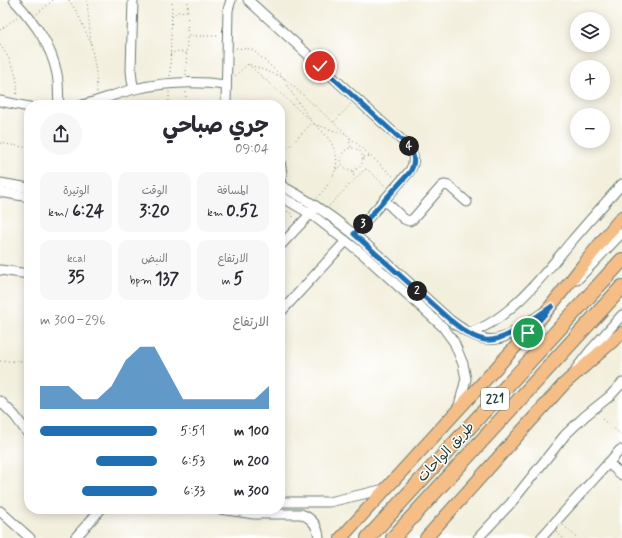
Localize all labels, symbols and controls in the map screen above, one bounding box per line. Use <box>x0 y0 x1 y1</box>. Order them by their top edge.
map controls <box>570 12 610 148</box>
button: layers <box>570 12 610 52</box>
pin <box>303 49 337 83</box>
icon: check <box>309 55 331 77</box>
button: + <box>570 60 610 100</box>
button: − <box>570 108 610 148</box>
text: جري صباحي <box>163 112 269 140</box>
button: share <box>40 113 82 155</box>
pin: 4 <box>399 136 419 156</box>
text: 4 <box>406 139 412 153</box>
text: 09:04 <box>235 141 269 158</box>
text: الوتيرة <box>63 184 89 198</box>
text: الوقت <box>142 184 167 198</box>
text: المسافة <box>217 184 249 198</box>
text: 6:24 <box>72 200 104 222</box>
text: 3:20 <box>139 200 170 222</box>
text: 0.52 <box>226 200 258 222</box>
text: /km <box>48 206 72 220</box>
text: km <box>207 206 226 220</box>
pin: 3 <box>353 214 373 234</box>
text: 3 <box>361 217 365 231</box>
text: kcal <box>67 252 85 266</box>
text: النبض <box>141 252 168 266</box>
text: الارتفاع <box>217 252 248 266</box>
text: 35 <box>68 266 85 288</box>
text: 137 <box>155 268 179 290</box>
text: 5 <box>234 268 244 290</box>
text: bpm <box>130 274 155 288</box>
text: m <box>222 274 234 288</box>
pin: 2 <box>407 281 427 301</box>
text: 2 <box>414 284 420 298</box>
text: 296–300 m <box>40 312 105 329</box>
text: الارتفاع <box>233 314 269 331</box>
pin <box>511 316 545 350</box>
icon: arrive <box>517 322 539 344</box>
road number: 221 <box>481 388 509 410</box>
street label: طريق الواحات <box>414 418 478 486</box>
text: 5:51 <box>180 423 205 440</box>
text: 100 m <box>234 423 269 440</box>
text: 6:53 <box>182 453 205 470</box>
text: 200 m <box>234 453 269 470</box>
text: 6:33 <box>183 483 205 500</box>
text: 300 m <box>234 483 269 500</box>

